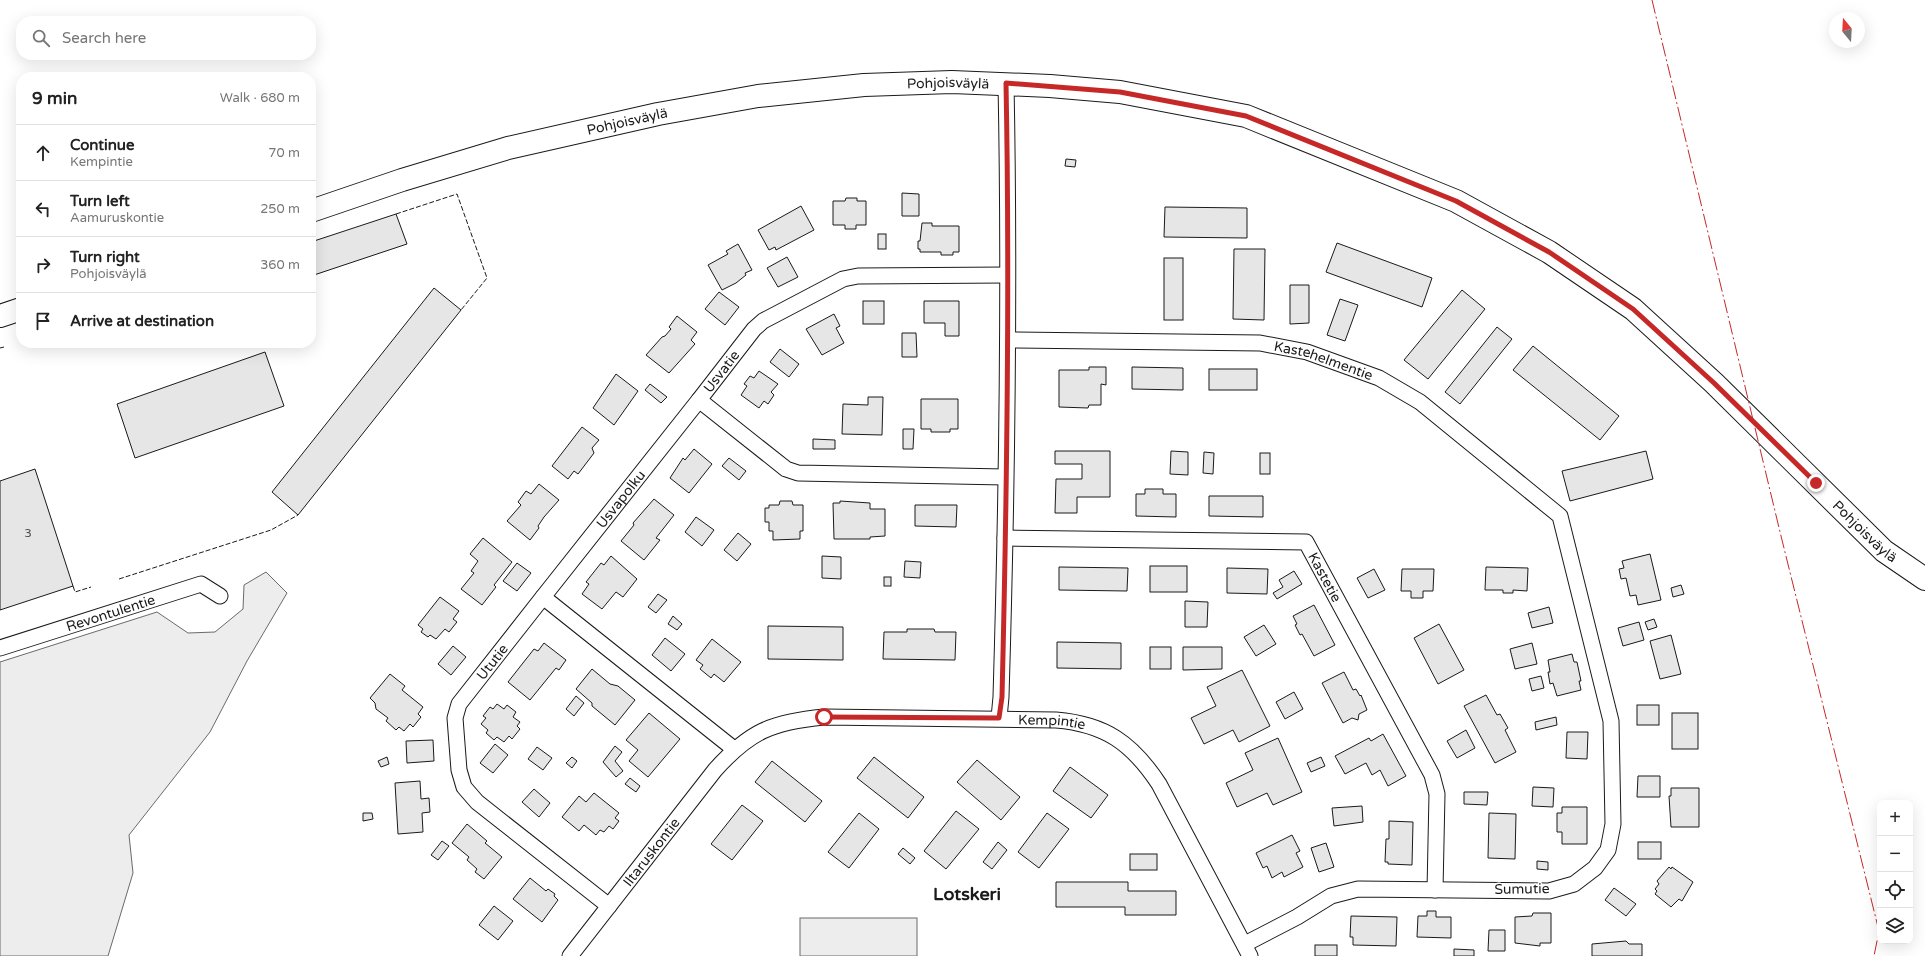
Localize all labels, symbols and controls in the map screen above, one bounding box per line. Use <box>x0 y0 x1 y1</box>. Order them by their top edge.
north arrow <box>1829 12 1865 48</box>
search box <box>16 16 316 60</box>
icon: search <box>30 27 52 49</box>
text: Search here <box>62 29 146 47</box>
street label: Pohjoisväylä <box>907 73 990 92</box>
text: 9 min <box>32 88 77 109</box>
text: Walk · 680 m <box>220 90 300 106</box>
street label: Pohjoisväylä <box>585 104 669 138</box>
text: Continue <box>70 136 134 154</box>
icon: ahead <box>32 142 54 164</box>
text: 70 m <box>268 145 300 161</box>
text: Kempintie <box>70 154 133 170</box>
text: Turn left <box>70 192 130 210</box>
icon: left <box>32 198 54 220</box>
text: 250 m <box>260 201 300 217</box>
text: Aamuruskontie <box>70 210 164 226</box>
text: Turn right <box>70 248 140 266</box>
icon: right <box>32 254 54 276</box>
text: 360 m <box>260 257 300 273</box>
text: Pohjoisväylä <box>70 266 147 282</box>
icon: arrive <box>32 310 54 332</box>
text: Arrive at destination <box>70 312 214 330</box>
street label: Kastehelmentie <box>1273 337 1375 384</box>
street label: Usvatie <box>700 347 743 396</box>
street label: Usvapolku <box>592 467 649 531</box>
route end <box>1807 474 1825 492</box>
street label: Pohjoisväylä <box>1829 497 1900 566</box>
house number: 3 <box>24 526 32 540</box>
street label: Kastetie <box>1305 549 1345 605</box>
street label: Revontulentie <box>64 591 157 635</box>
street label: Ututie <box>473 640 512 683</box>
route start <box>815 708 833 726</box>
street label: Kempintie <box>1018 711 1088 733</box>
map controls <box>1877 800 1913 944</box>
button: + <box>1877 800 1913 836</box>
street label: Iltaruskontie <box>619 814 683 890</box>
button: − <box>1877 836 1913 872</box>
button: locate <box>1877 872 1913 908</box>
street label: Sumutie <box>1494 880 1550 898</box>
district label: Lotskeri <box>933 883 1001 905</box>
button: layers <box>1877 908 1913 944</box>

